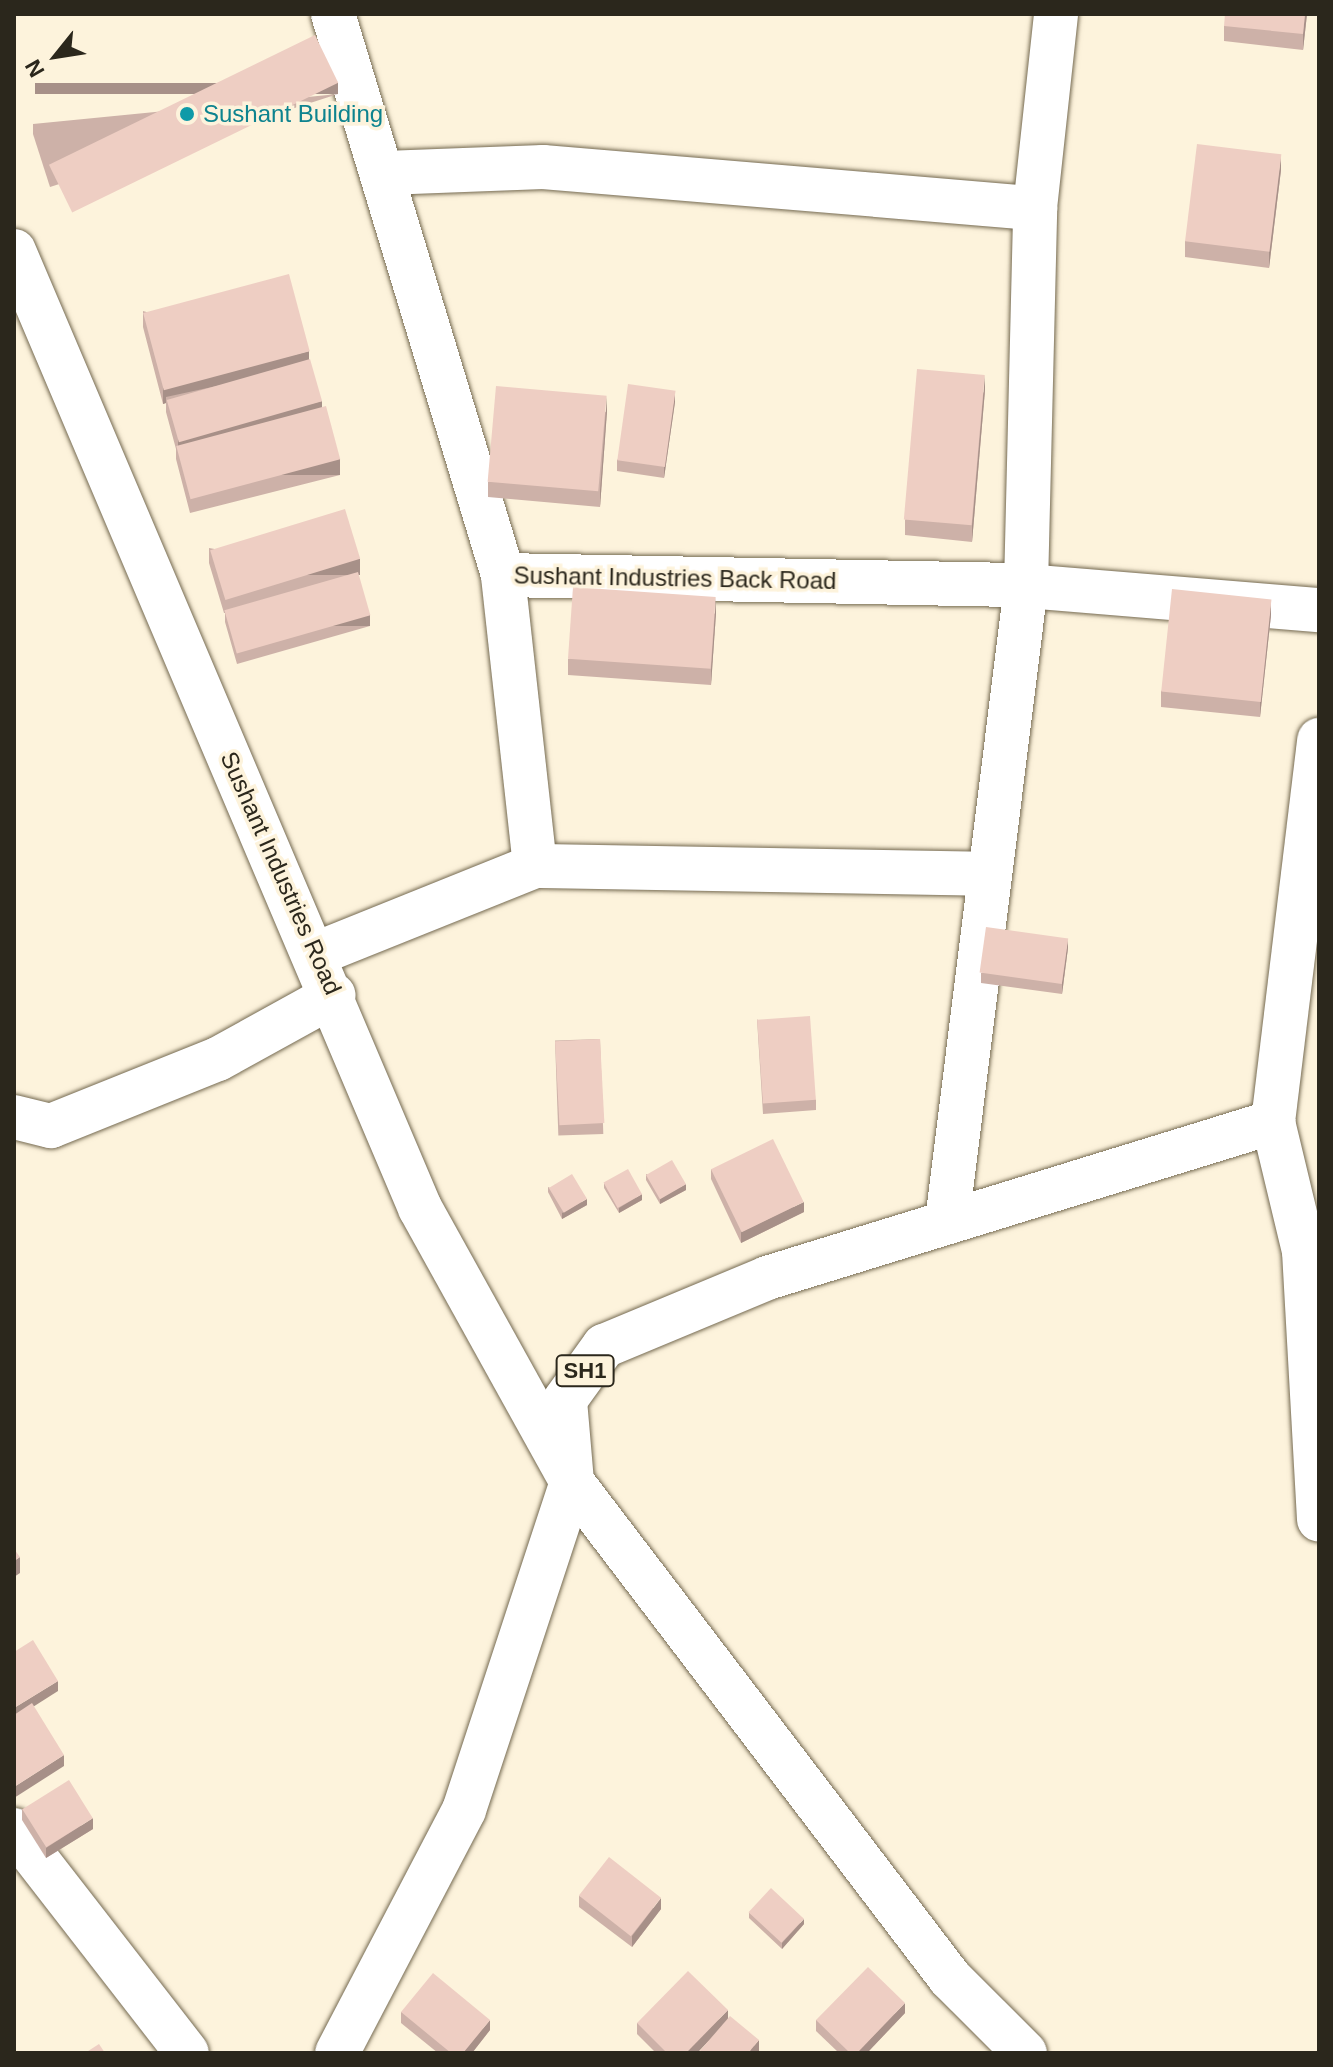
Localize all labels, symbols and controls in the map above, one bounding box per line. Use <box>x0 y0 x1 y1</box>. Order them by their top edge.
north arrow <box>16 16 96 96</box>
text: N <box>20 55 50 81</box>
place label: Sushant Building <box>203 100 383 128</box>
marker: Sushant Building <box>178 105 196 123</box>
street label: Sushant Industries Back Road <box>513 561 837 595</box>
street label: Sushant Industries Road <box>214 747 348 999</box>
road number: SH1 <box>555 1353 615 1389</box>

